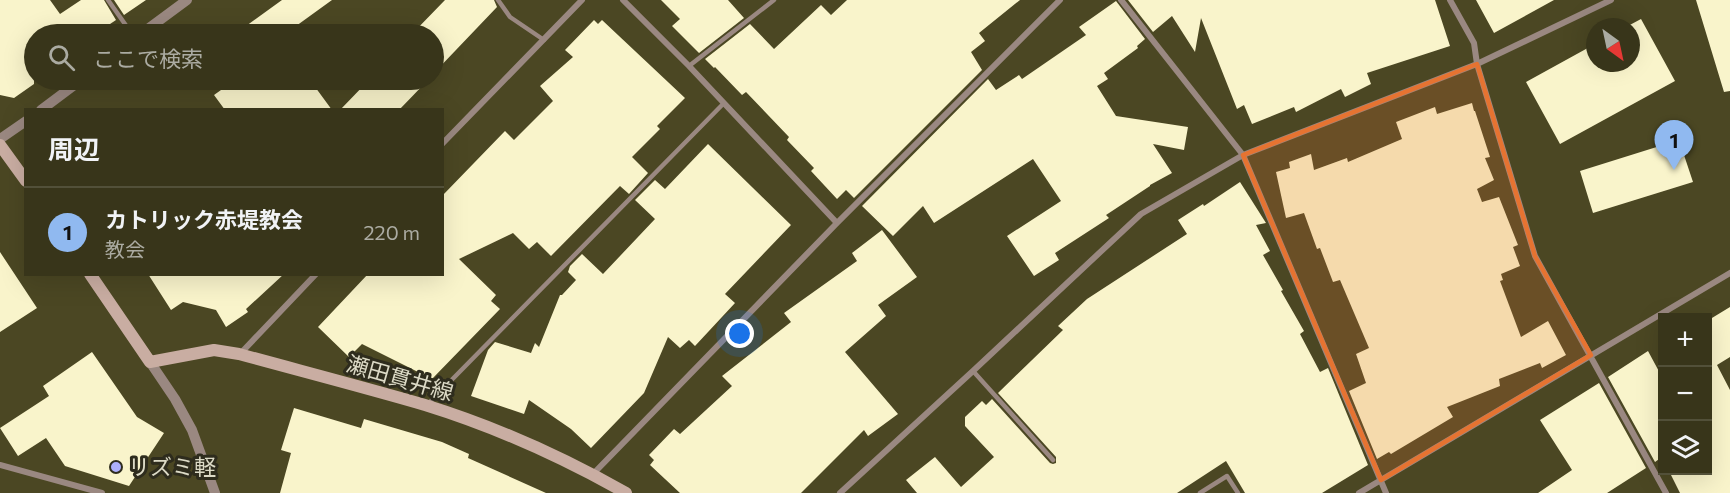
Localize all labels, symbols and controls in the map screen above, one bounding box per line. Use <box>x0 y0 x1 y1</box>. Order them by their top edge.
north arrow <box>1586 18 1640 72</box>
search box <box>24 24 444 90</box>
icon: search <box>45 41 78 74</box>
text: ここで検索 <box>93 45 203 72</box>
pin: 1 <box>1654 120 1694 170</box>
text: 周辺 <box>48 133 100 164</box>
text: カトリック赤堤教会 <box>105 206 303 233</box>
text: 1 <box>63 220 72 244</box>
text: 220 m <box>364 220 420 244</box>
text: 教会 <box>105 237 145 261</box>
map controls <box>1658 313 1712 475</box>
button: + <box>1658 313 1712 367</box>
your location <box>725 319 754 348</box>
street label: 瀬田貫井線 <box>344 349 457 406</box>
button: − <box>1658 367 1712 421</box>
button: layers <box>1658 421 1712 475</box>
place label: リズミ軽 <box>128 453 216 480</box>
marker: リズミ軽 <box>109 460 123 474</box>

